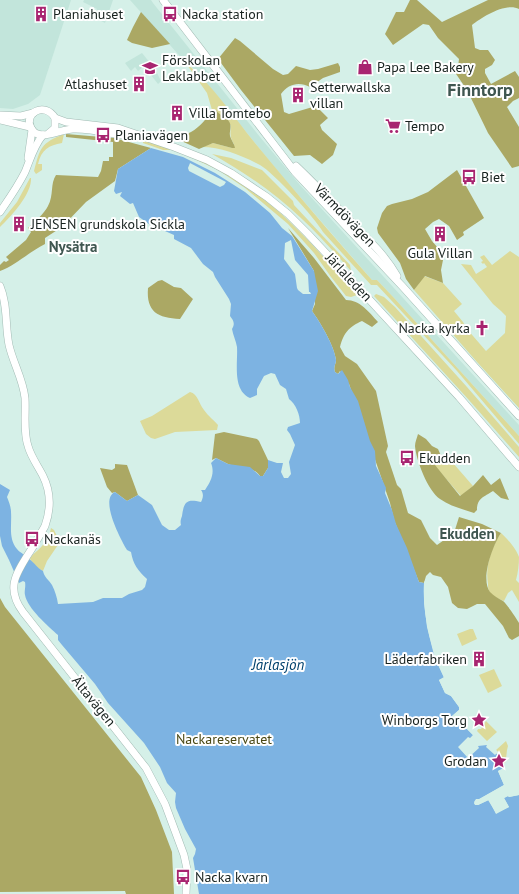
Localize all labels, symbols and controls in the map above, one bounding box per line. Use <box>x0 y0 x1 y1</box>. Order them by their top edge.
building icon: Planiahuset <box>32 5 50 23</box>
place label: Planiahuset <box>53 5 123 23</box>
bus stop icon: Nacka station <box>161 5 179 23</box>
place label: Nacka station <box>182 5 263 23</box>
place label: Förskolan Leklabbet <box>162 51 220 85</box>
shop icon: Papa Lee Bakery <box>356 58 374 76</box>
place label: Papa Lee Bakery <box>377 58 474 76</box>
school or university icon: Förskolan Leklabbet <box>141 59 159 77</box>
place label: Atlashuset <box>64 75 127 93</box>
building icon: Atlashuset <box>130 75 148 93</box>
place label: Setterwallska villan <box>310 78 391 112</box>
district label: Finntorp <box>447 78 513 101</box>
building icon: Setterwallska villan <box>289 86 307 104</box>
building icon: Villa Tomtebo <box>168 104 186 122</box>
place label: Villa Tomtebo <box>188 104 271 122</box>
supermarket icon: Tempo <box>384 117 402 135</box>
place label: Tempo <box>405 117 445 135</box>
bus stop icon: Planiavägen <box>94 126 112 144</box>
place label: Planiavägen <box>115 126 188 144</box>
bus stop icon: Biet <box>460 168 478 186</box>
place label: Biet <box>481 168 505 186</box>
street label: Värmdövägen <box>310 179 380 250</box>
building icon: JENSEN grundskola Sickla <box>10 215 28 233</box>
place label: JENSEN grundskola Sickla <box>30 215 185 233</box>
building icon: Gula Villan <box>431 225 449 243</box>
district label: Nysätra <box>49 237 97 256</box>
place label: Gula Villan <box>408 244 472 262</box>
street label: Järlaleden <box>321 248 376 305</box>
place label: Nacka kyrka <box>398 319 470 337</box>
church icon: Nacka kyrka <box>473 319 491 337</box>
bus stop icon: Ekudden <box>398 449 416 467</box>
place label: Ekudden <box>419 449 471 467</box>
district label: Ekudden <box>439 524 495 543</box>
bus stop icon: Nackanäs <box>23 530 41 548</box>
place label: Nackanäs <box>44 530 101 548</box>
place label: Läderfabriken <box>385 650 467 668</box>
building icon: Läderfabriken <box>470 650 488 668</box>
water label: Järlasjön <box>251 655 305 674</box>
street label: Ältavägen <box>68 672 120 730</box>
place label: Winborgs Torg <box>382 711 467 729</box>
place icon: Winborgs Torg <box>470 711 488 729</box>
park label: Nackareservatet <box>176 730 272 748</box>
place label: Grodan <box>444 752 487 770</box>
place icon: Grodan <box>490 752 508 770</box>
bus stop icon: Nacka kvarn <box>174 868 192 886</box>
place label: Nacka kvarn <box>195 868 268 886</box>

